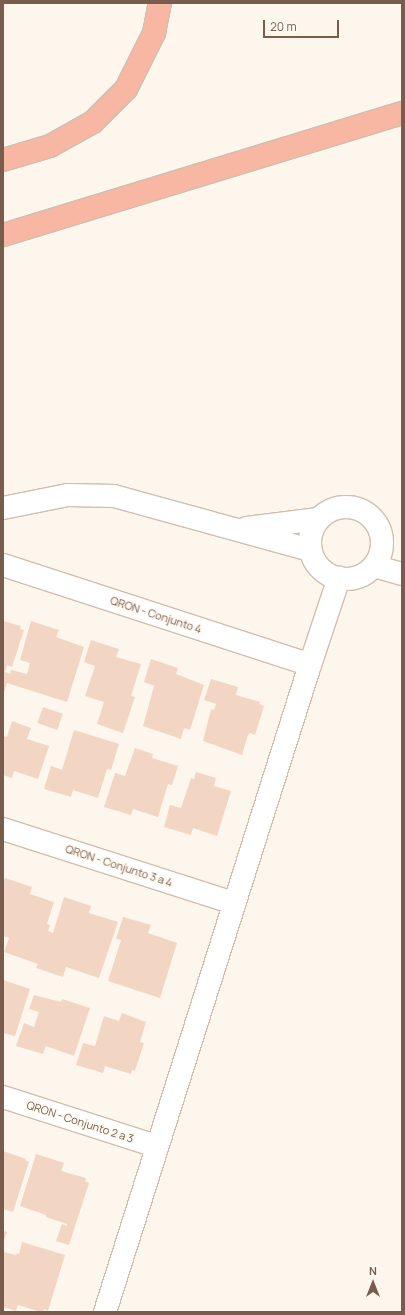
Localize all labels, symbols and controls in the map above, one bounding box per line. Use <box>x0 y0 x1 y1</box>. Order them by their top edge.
scale bar <box>265 12 341 38</box>
text: 20 m <box>270 18 297 35</box>
street label: QRON - Conjunto 4 <box>109 594 203 636</box>
street label: QRON - Conjunto 3 a 4 <box>64 842 174 890</box>
street label: QRON - Conjunto 2 a 3 <box>25 1098 135 1146</box>
north arrow <box>353 1263 393 1303</box>
text: N <box>369 1263 377 1278</box>

